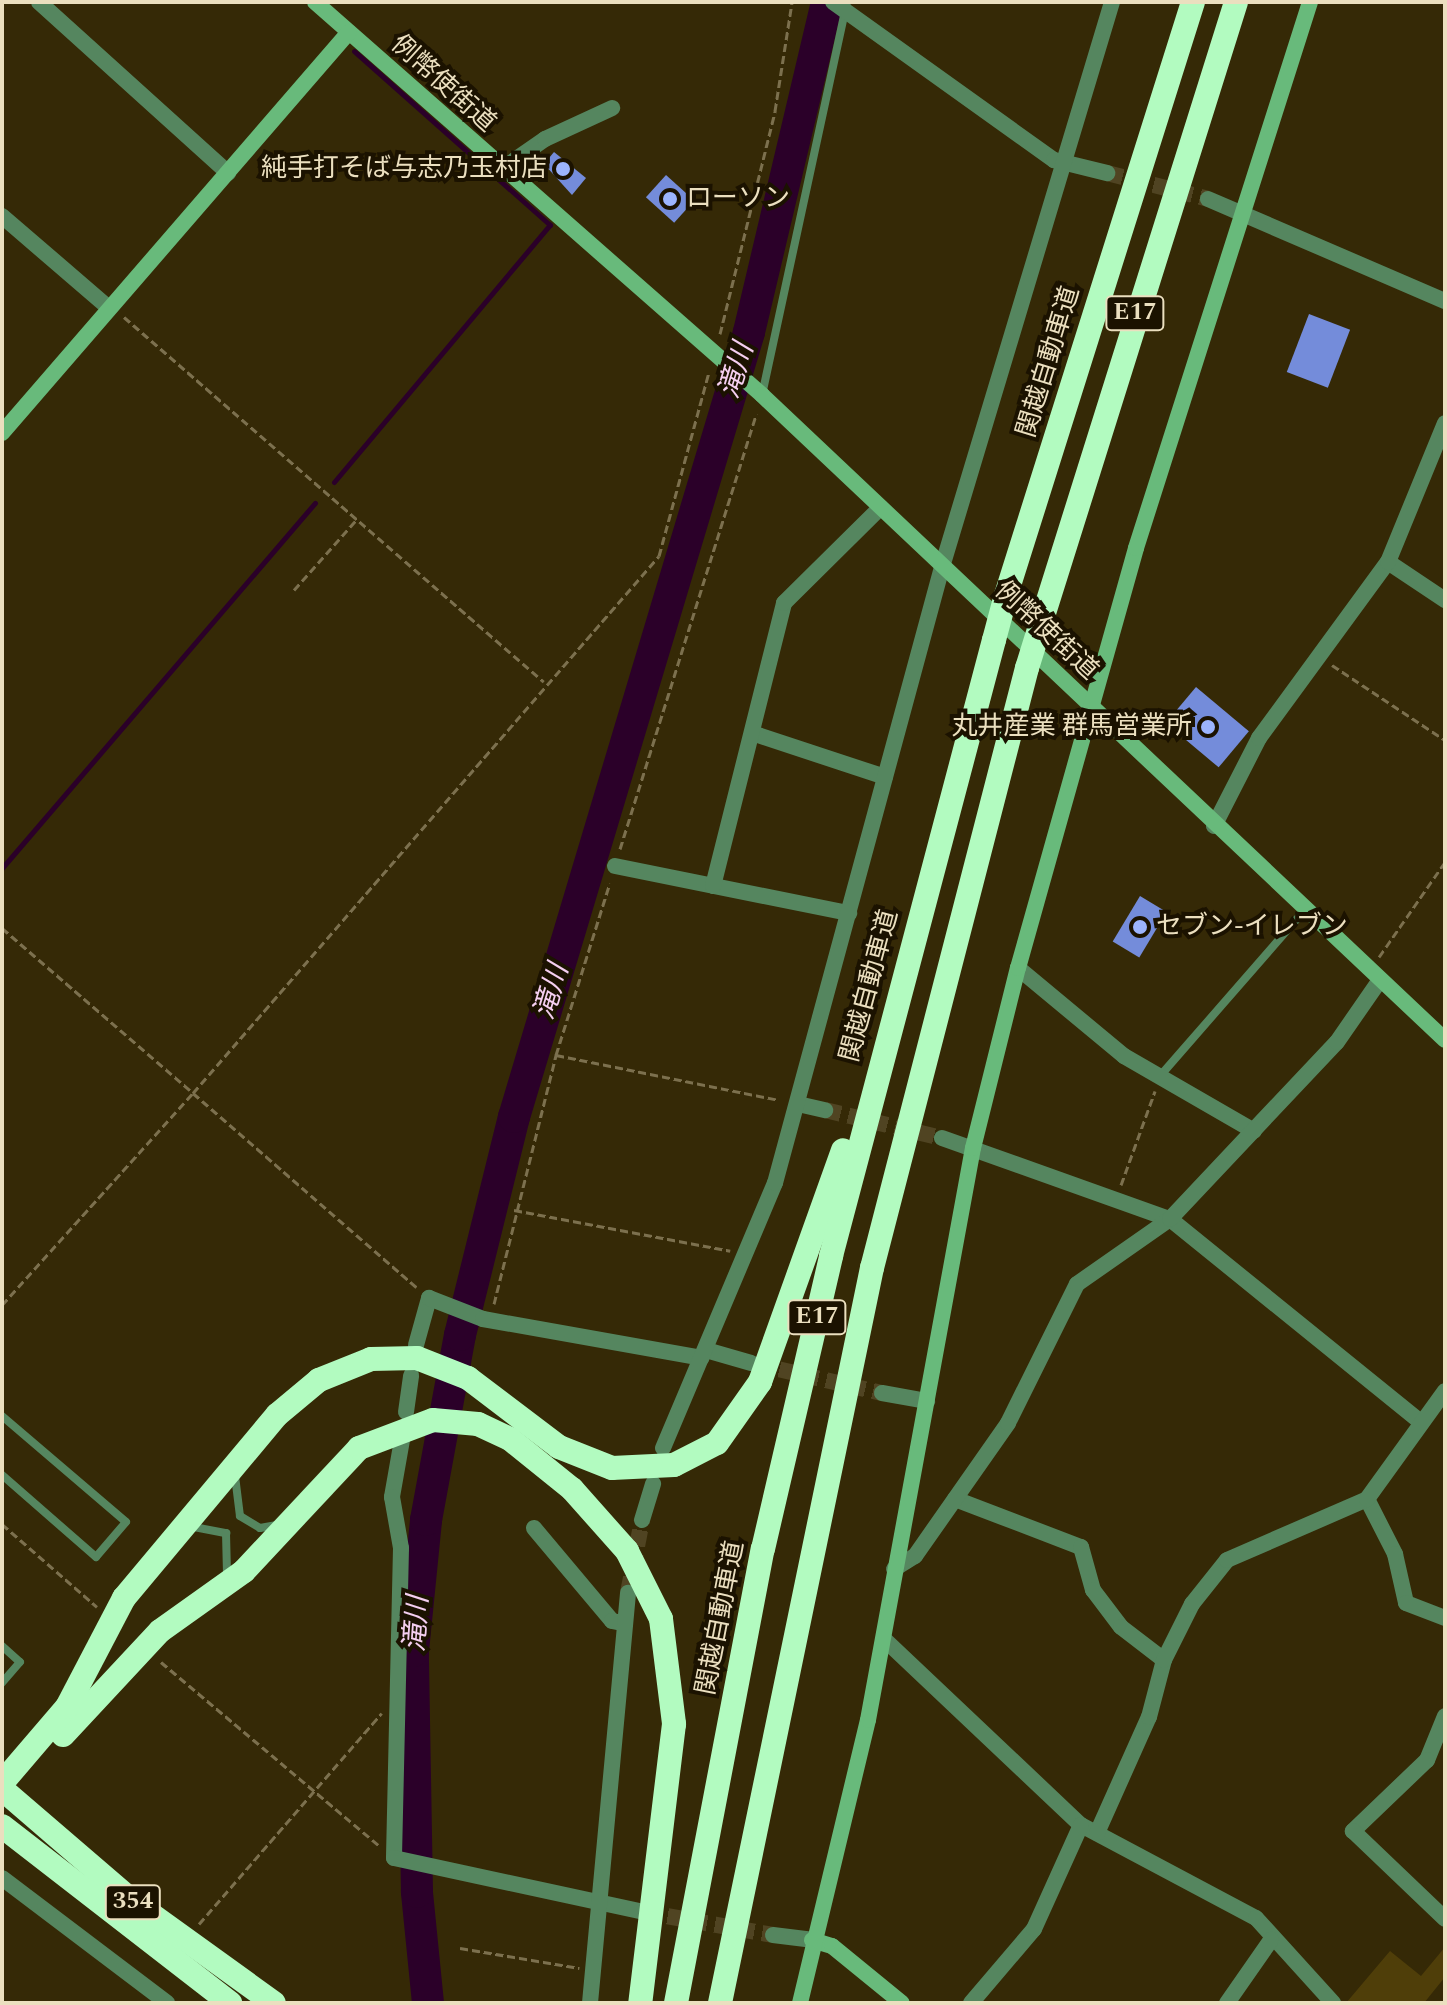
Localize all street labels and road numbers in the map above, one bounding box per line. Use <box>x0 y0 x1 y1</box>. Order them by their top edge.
street label: 例幣使街道 <box>384 29 502 139</box>
street label: 関越自動車道 <box>1011 283 1087 441</box>
road number: E17 <box>1105 293 1165 333</box>
street label: 例幣使街道 <box>988 575 1104 687</box>
street label: 関越自動車道 <box>835 907 905 1065</box>
road number: E17 <box>787 1297 847 1337</box>
street label: 関越自動車道 <box>691 1538 751 1698</box>
road number: 354 <box>103 1882 163 1922</box>

